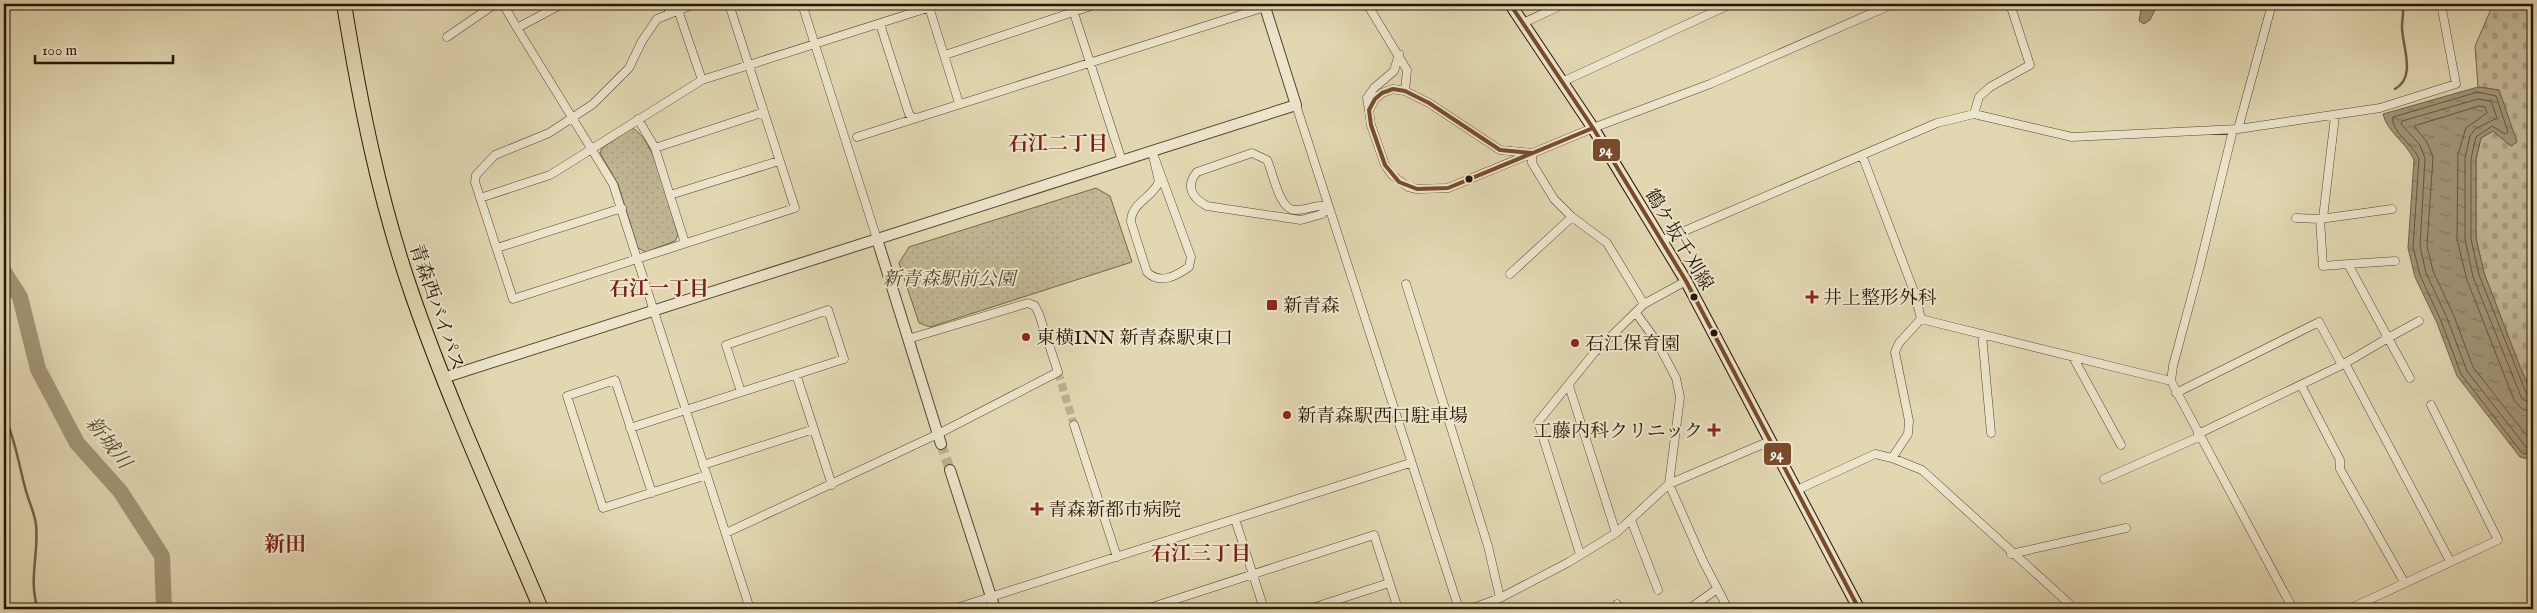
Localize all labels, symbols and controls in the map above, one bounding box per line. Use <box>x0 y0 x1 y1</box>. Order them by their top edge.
scale bar <box>35 32 172 64</box>
text: 100 m <box>42 41 78 60</box>
district label: 石江二丁目 <box>1008 132 1108 157</box>
line badge: 94 <box>1592 138 1621 162</box>
text: 94 <box>1599 142 1614 160</box>
unlabelled marker <box>1464 174 1474 184</box>
street label: 鶴ケ坂千刈線 <box>1639 185 1718 295</box>
street label: 青森西バイパス <box>403 241 469 374</box>
park label: 新青森駅前公園 <box>882 268 1018 292</box>
district label: 石江一丁目 <box>609 277 709 302</box>
place label: 井上整形外科 <box>1823 287 1937 311</box>
marker: 井上整形外科 <box>1805 290 1819 304</box>
unlabelled marker <box>1689 292 1699 302</box>
place label: 新青森 <box>1283 295 1340 319</box>
marker: 新青森 <box>1265 298 1279 312</box>
place label: 東横INN 新青森駅東口 <box>1036 327 1233 351</box>
unlabelled marker <box>1709 328 1719 338</box>
marker: 東横INN 新青森駅東口 <box>1020 331 1032 343</box>
place label: 石江保育園 <box>1585 333 1680 357</box>
marker: 石江保育園 <box>1569 337 1581 349</box>
place label: 新青森駅西口駐車場 <box>1297 405 1468 429</box>
marker: 新青森駅西口駐車場 <box>1281 409 1293 421</box>
water label: 新城川 <box>79 412 137 476</box>
place label: 工藤内科クリニック <box>1533 420 1703 444</box>
marker: 工藤内科クリニック <box>1707 423 1721 437</box>
line badge: 94 <box>1763 442 1792 466</box>
text: 94 <box>1770 446 1785 464</box>
place label: 青森新都市病院 <box>1048 499 1181 523</box>
marker: 青森新都市病院 <box>1030 502 1044 516</box>
district label: 新田 <box>264 532 306 559</box>
district label: 石江三丁目 <box>1151 542 1251 567</box>

